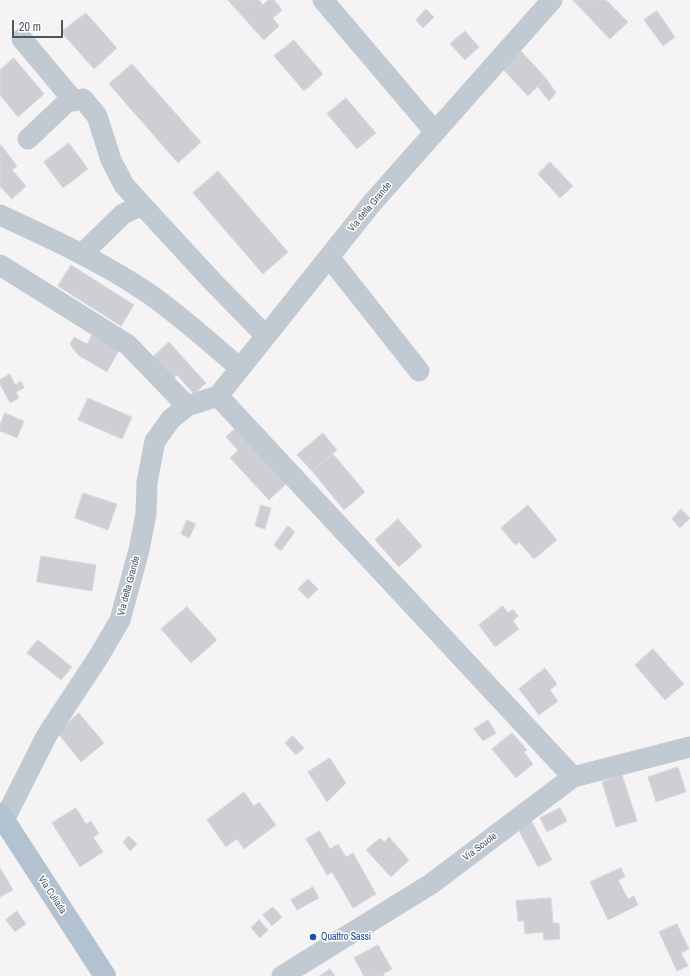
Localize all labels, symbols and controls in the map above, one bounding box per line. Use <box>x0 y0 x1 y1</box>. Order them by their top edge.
scale bar <box>14 12 65 38</box>
text: 20 m <box>19 19 41 35</box>
street label: Via della Grande <box>346 180 394 234</box>
street label: Via della Grande <box>115 555 143 617</box>
street label: Via Scuole <box>461 830 499 864</box>
street label: Via Culiada <box>35 874 69 916</box>
place label: Quattro Sassi <box>321 931 371 943</box>
marker: Quattro Sassi <box>308 932 318 942</box>

